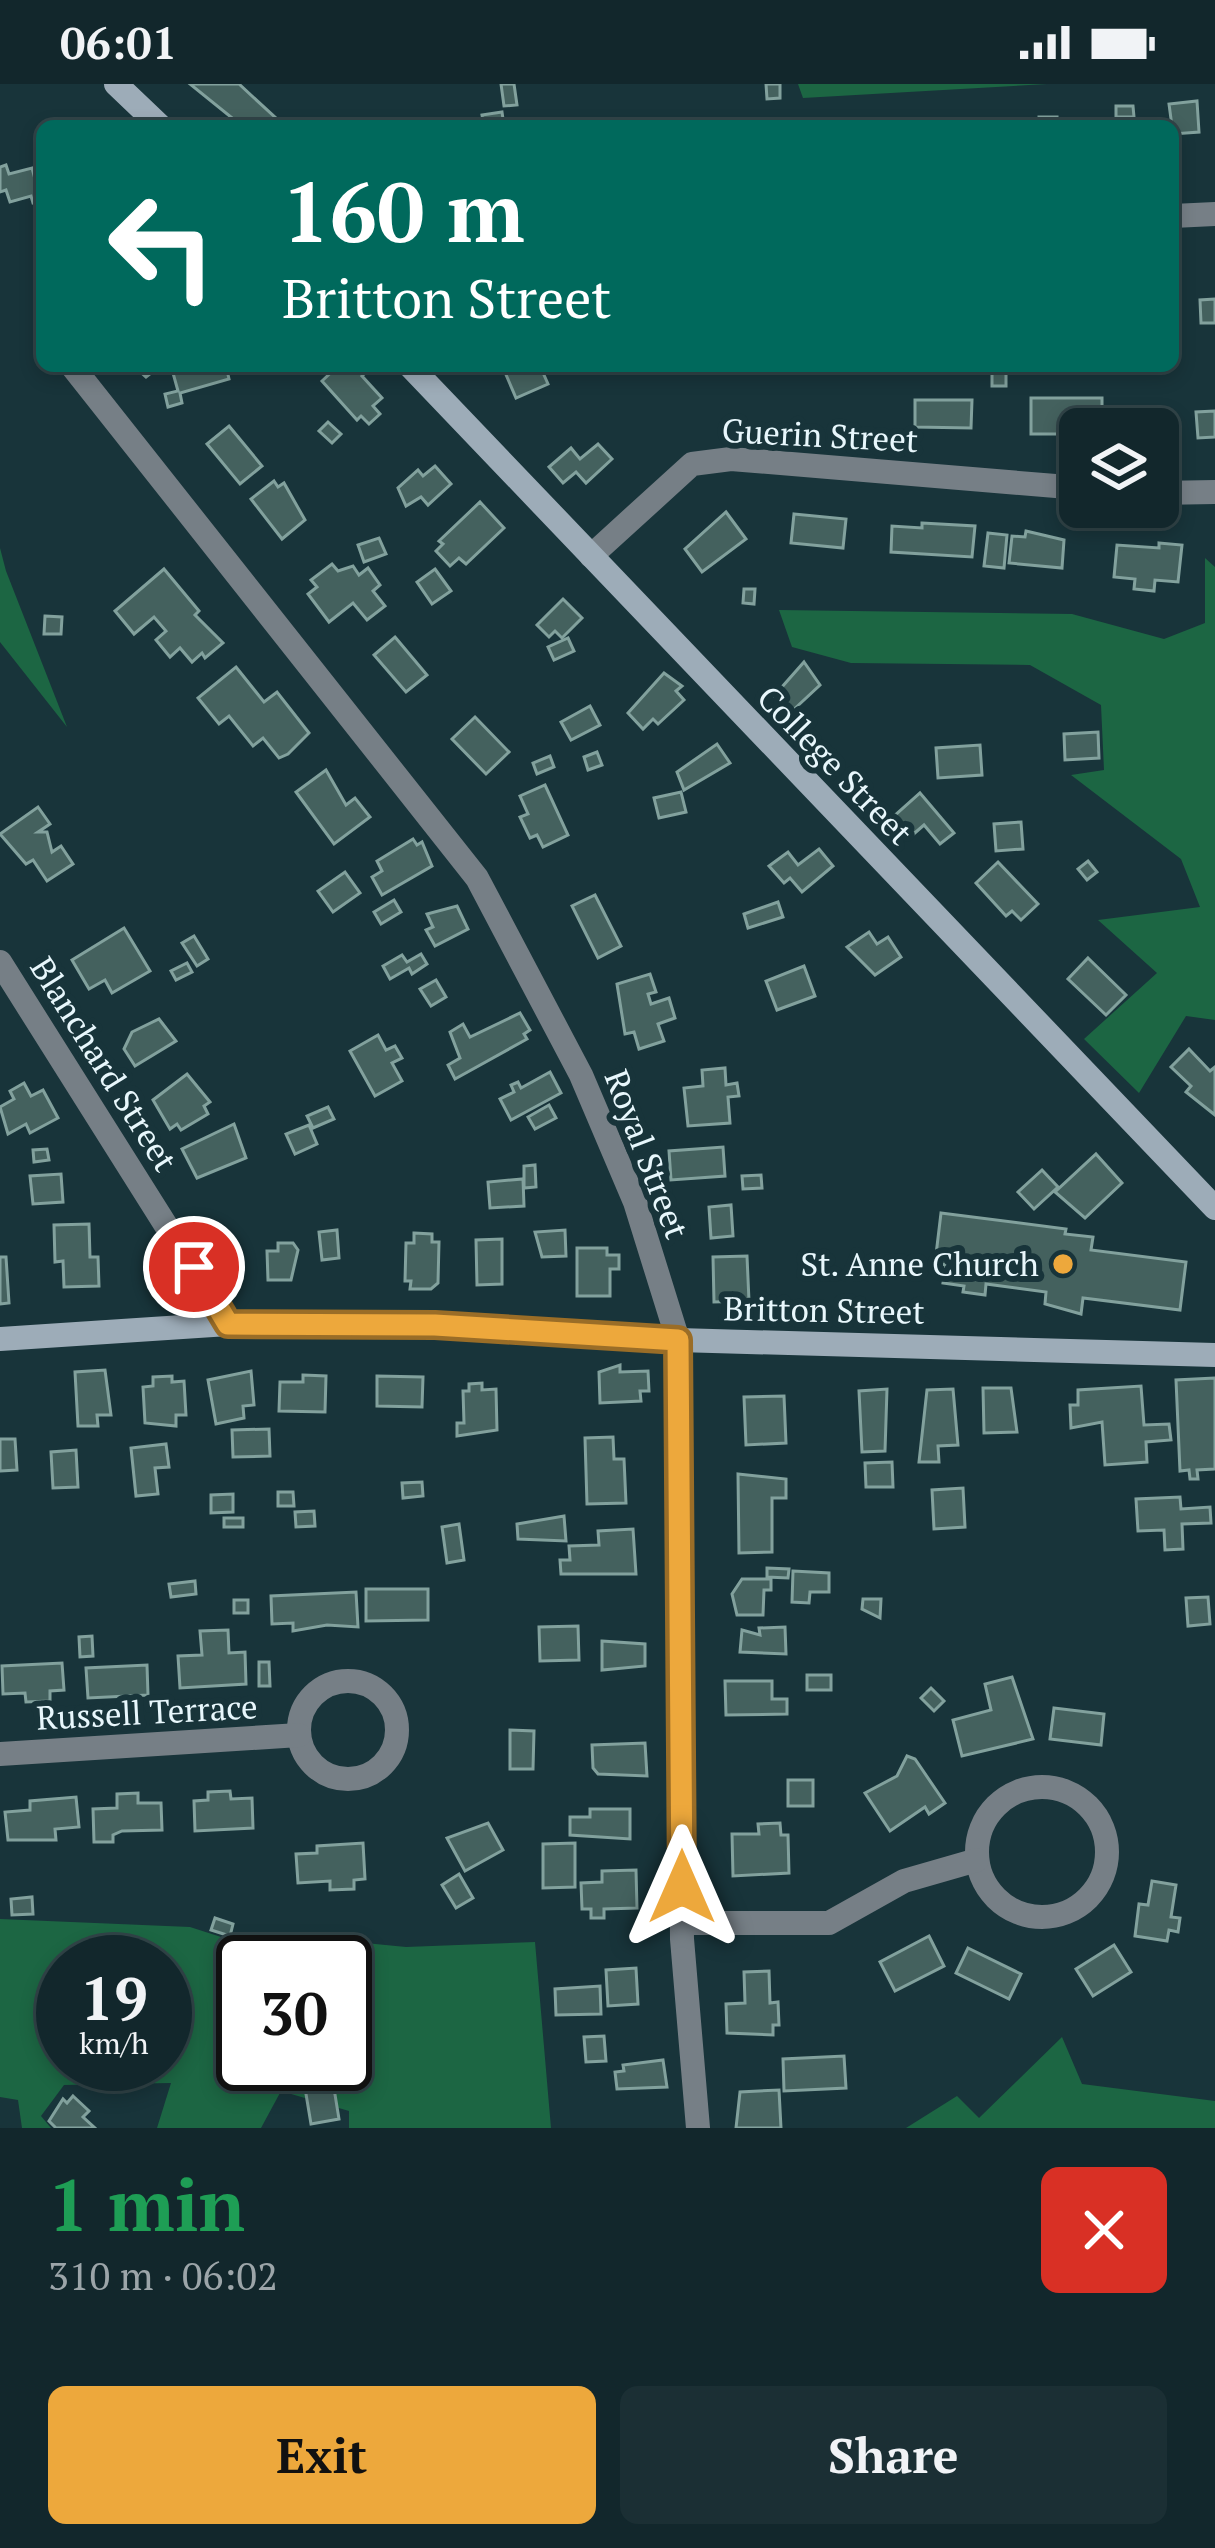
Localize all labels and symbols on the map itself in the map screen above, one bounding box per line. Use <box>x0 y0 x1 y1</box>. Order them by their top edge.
street label: Guerin Street <box>721 408 919 461</box>
street label: College Street <box>749 676 922 853</box>
street label: Blanchard Street <box>21 948 188 1179</box>
street label: Royal Street <box>596 1063 699 1244</box>
pin <box>143 1216 245 1318</box>
place label: St. Anne Church <box>800 1242 1039 1285</box>
marker: St. Anne Church <box>1050 1251 1076 1277</box>
street label: Britton Street <box>723 1286 925 1333</box>
street label: Russell Terrace <box>35 1684 259 1739</box>
position arrow <box>619 1824 745 1950</box>
speed limit sign: 30 <box>216 1935 372 2091</box>

